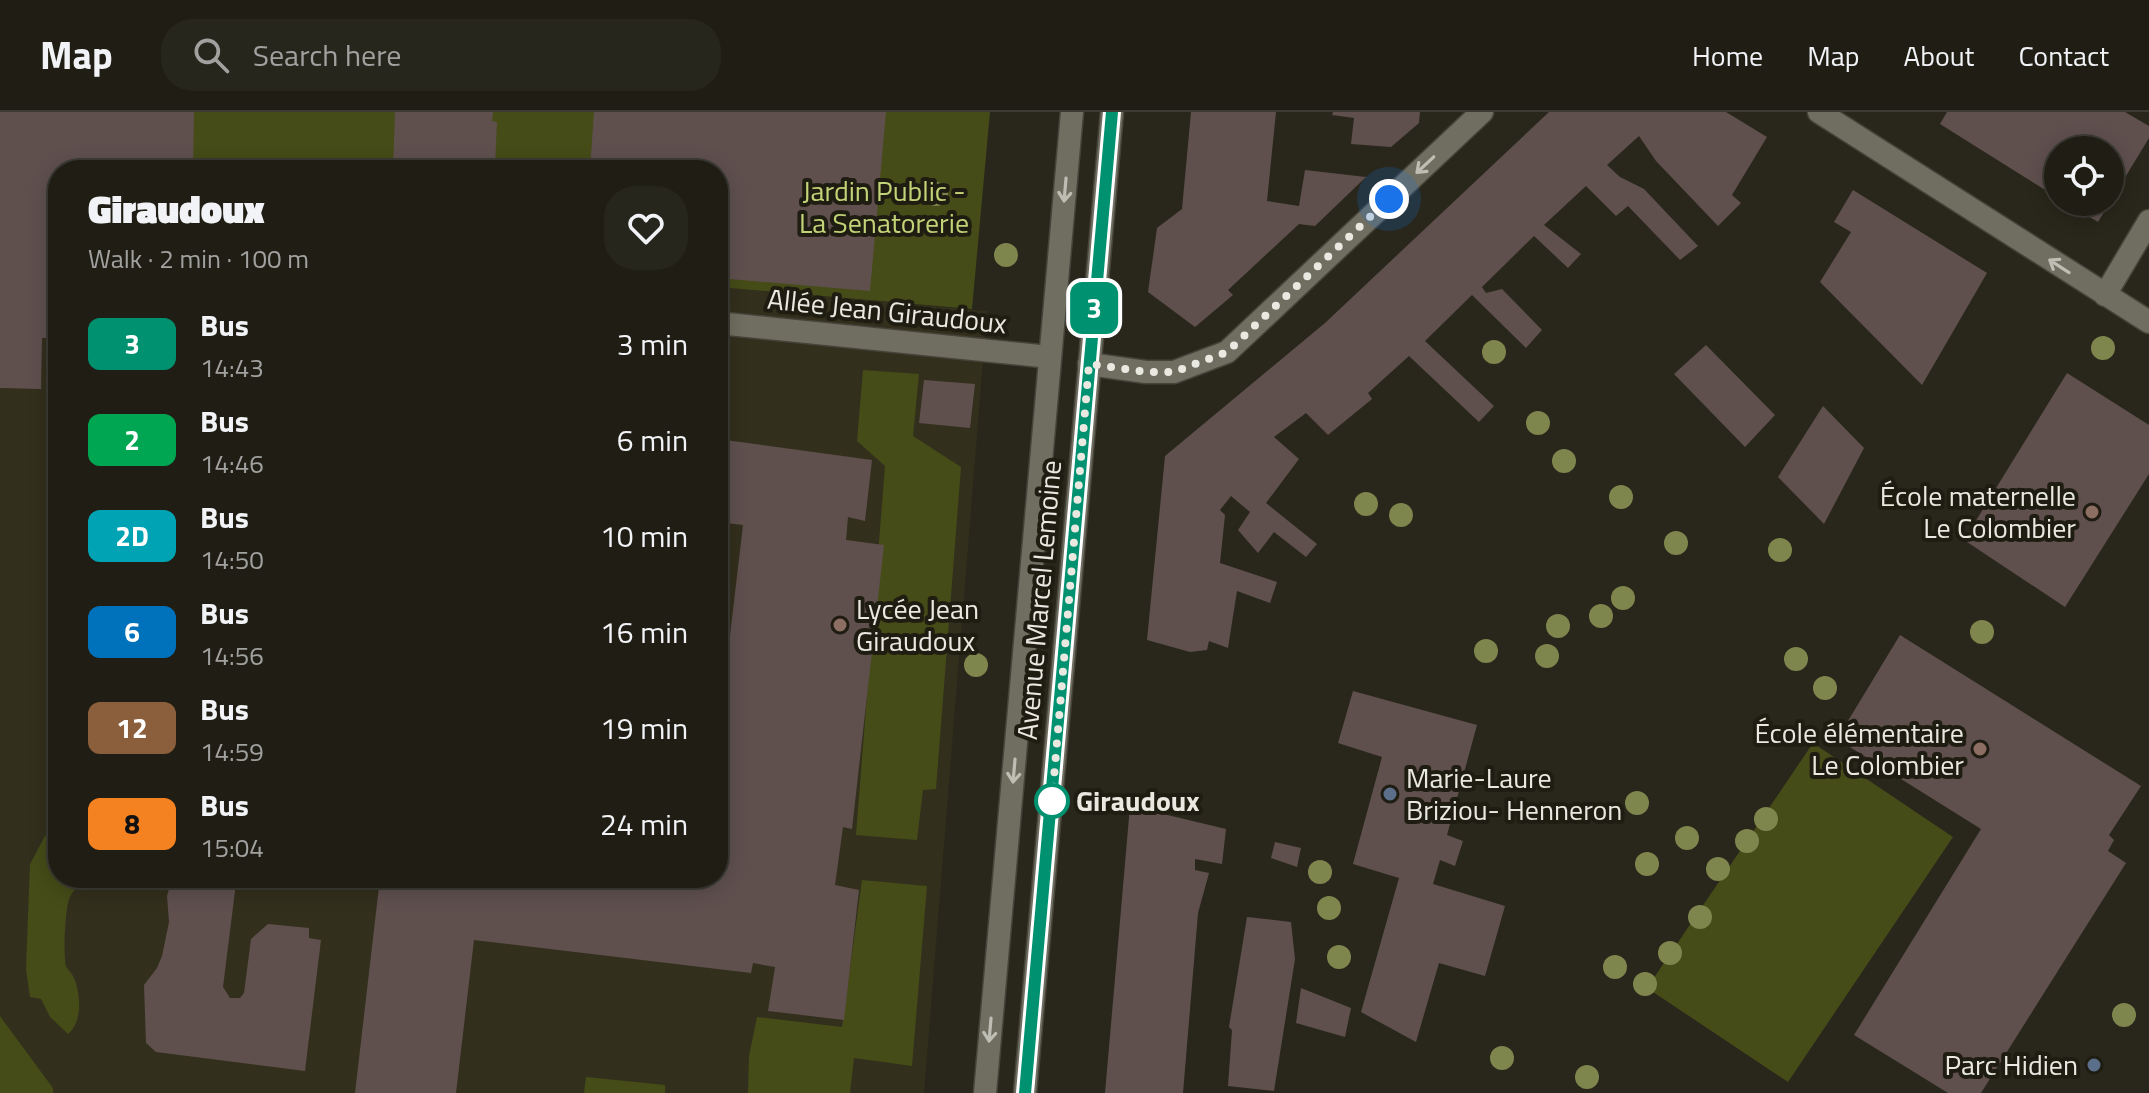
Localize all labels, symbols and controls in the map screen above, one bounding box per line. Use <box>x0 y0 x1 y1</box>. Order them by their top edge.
search box <box>161 19 721 91</box>
text: Map <box>40 26 113 84</box>
text: Search here <box>253 32 402 78</box>
icon: search <box>189 33 233 77</box>
text: Home <box>1692 34 1763 77</box>
text: Map <box>1807 34 1860 77</box>
text: About <box>1904 34 1974 77</box>
text: Contact <box>2018 34 2109 77</box>
map controls <box>2044 136 2124 216</box>
button: locate <box>2044 136 2124 216</box>
one-way arrow <box>1416 156 1436 174</box>
park label: Jardin Public - La Senatorerie <box>799 169 969 244</box>
one-way arrow <box>1057 176 1072 203</box>
your location <box>1369 179 1409 219</box>
text: Giraudoux <box>88 180 265 238</box>
button: heart <box>604 186 688 270</box>
text: Walk · 2 min · 100 m <box>88 239 309 278</box>
one-way arrow <box>2049 257 2071 274</box>
street label: Allée Jean Giraudoux <box>765 277 1009 344</box>
line badge: 3 <box>1068 282 1120 334</box>
text: 3 <box>1086 286 1102 329</box>
text: Bus <box>200 302 249 348</box>
text: 3 min <box>617 321 688 367</box>
text: 3 <box>124 322 140 365</box>
text: 14:43 <box>200 348 264 387</box>
text: Bus <box>200 398 249 444</box>
text: 6 min <box>617 417 688 463</box>
text: 2 <box>124 418 140 461</box>
text: 14:46 <box>200 444 264 483</box>
street label: Avenue Marcel Lemoine <box>1005 458 1072 742</box>
place label: École maternelle Le Colombier <box>1880 474 2076 549</box>
text: Bus <box>200 494 249 540</box>
marker: École maternelle Le Colombier <box>2083 503 2101 521</box>
text: 10 min <box>600 513 688 559</box>
text: 2D <box>115 514 149 557</box>
text: 14:50 <box>200 540 264 579</box>
place label: Lycée Jean Giraudoux <box>856 587 979 662</box>
text: Bus <box>200 590 249 636</box>
text: 16 min <box>600 609 688 655</box>
text: 6 <box>124 610 140 653</box>
marker: Lycée Jean Giraudoux <box>831 616 849 634</box>
text: 14:56 <box>200 636 264 675</box>
text: Bus <box>200 686 249 732</box>
text: 19 min <box>600 705 688 751</box>
text: 12 <box>116 706 148 749</box>
place label: École élémentaire Le Colombier <box>1754 711 1964 786</box>
text: 14:59 <box>200 732 264 771</box>
marker: École élémentaire Le Colombier <box>1971 740 1989 758</box>
place label: Marie-Laure Briziou- Henneron <box>1406 756 1622 831</box>
one-way arrow <box>1006 757 1021 784</box>
place label: Giraudoux <box>1076 779 1200 822</box>
text: Bus <box>200 782 249 828</box>
marker: Giraudoux <box>1035 784 1069 818</box>
marker: Marie-Laure Briziou- Henneron <box>1381 785 1399 803</box>
text: 24 min <box>600 801 688 847</box>
text: 8 <box>124 802 140 845</box>
text: 15:04 <box>200 828 264 867</box>
one-way arrow <box>983 1016 998 1043</box>
place label: Parc Hidien <box>1945 1043 2078 1086</box>
marker: Parc Hidien <box>2085 1056 2103 1074</box>

